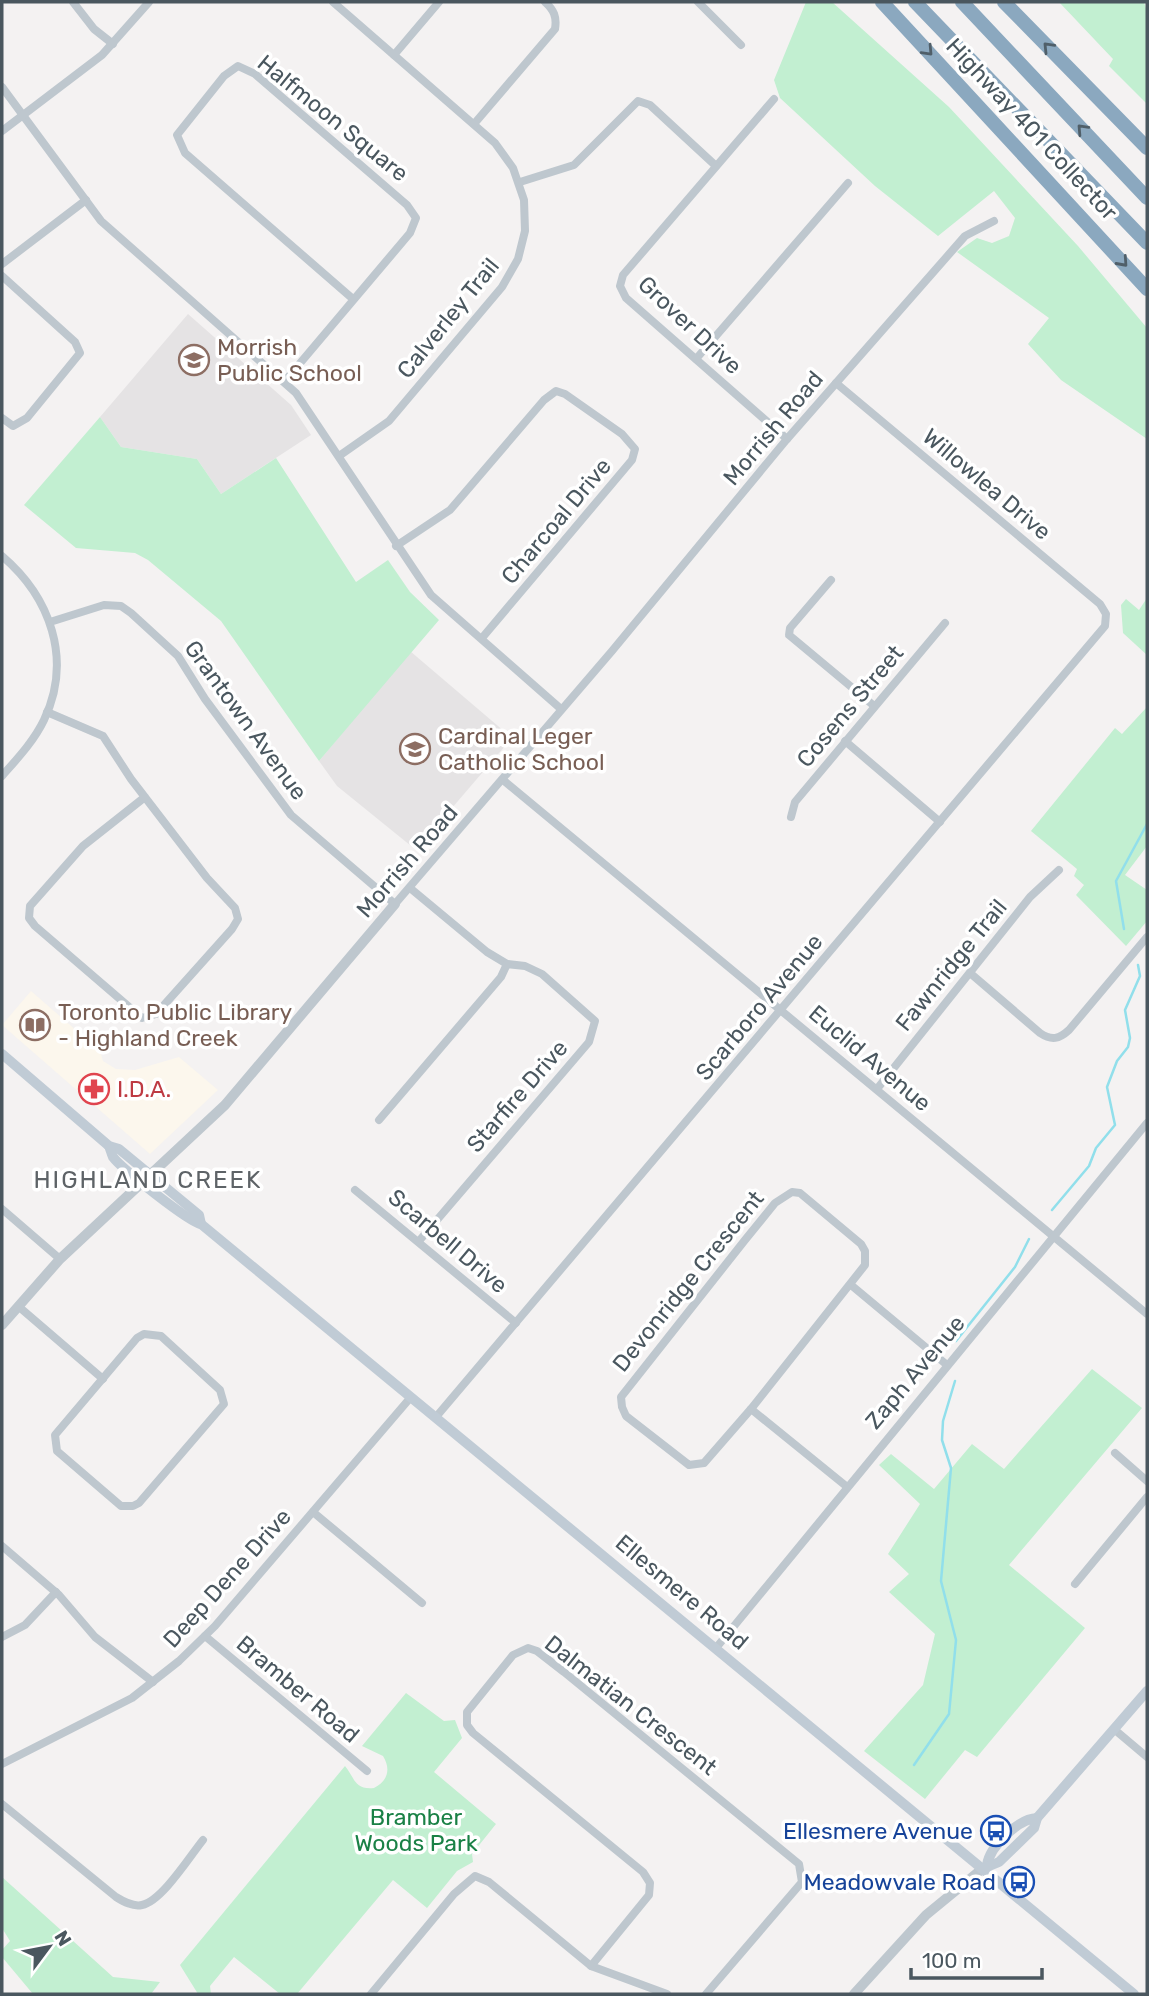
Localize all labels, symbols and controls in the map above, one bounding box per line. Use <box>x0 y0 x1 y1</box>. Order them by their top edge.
street label: Highway 401 Collector <box>940 32 1124 226</box>
one-way arrow <box>1043 42 1056 55</box>
one-way arrow <box>920 43 933 56</box>
street label: Halfmoon Square <box>252 49 414 187</box>
one-way arrow <box>1078 124 1091 137</box>
street label: Calverley Trail <box>391 252 505 384</box>
one-way arrow <box>1115 253 1127 266</box>
street label: Grover Drive <box>632 270 748 380</box>
place label: Morrish Public School <box>217 333 362 387</box>
school or university icon: Morrish Public School <box>177 343 211 377</box>
street label: Morrish Road <box>717 365 829 491</box>
street label: Willowlea Drive <box>917 422 1057 546</box>
street label: Charcoal Drive <box>495 452 617 590</box>
street label: Grantown Avenue <box>179 635 313 805</box>
street label: Cosens Street <box>791 639 909 773</box>
place label: Cardinal Leger Catholic School <box>438 722 605 776</box>
school or university icon: Cardinal Leger Catholic School <box>398 732 432 766</box>
street label: Morrish Road <box>350 799 464 923</box>
street label: Fawnridge Trail <box>889 894 1013 1036</box>
street label: Scarboro Avenue <box>690 928 828 1086</box>
place label: Toronto Public Library - Highland Creek <box>58 998 293 1052</box>
street label: Euclid Avenue <box>803 999 937 1117</box>
library icon: Toronto Public Library - Highland Creek <box>18 1008 52 1042</box>
street label: Starfire Drive <box>461 1034 573 1158</box>
pharmacy icon: I.D.A. <box>77 1072 111 1106</box>
place label: I.D.A. <box>117 1075 171 1103</box>
district label: HIGHLAND CREEK <box>33 1166 263 1194</box>
street label: Scarbell Drive <box>383 1183 513 1299</box>
street label: Devonridge Crescent <box>606 1185 770 1377</box>
street label: Zaph Avenue <box>859 1309 971 1435</box>
street label: Deep Dene Drive <box>157 1503 297 1653</box>
street label: Ellesmere Road <box>610 1528 754 1656</box>
street label: Bramber Road <box>231 1629 365 1749</box>
street label: Dalmatian Crescent <box>539 1629 723 1781</box>
park label: Bramber Woods Park <box>354 1803 478 1857</box>
bus stop icon: Ellesmere Avenue <box>979 1814 1013 1848</box>
place label: Ellesmere Avenue <box>783 1817 973 1845</box>
bus stop icon: Meadowvale Road <box>1002 1865 1036 1899</box>
place label: Meadowvale Road <box>804 1868 996 1896</box>
north arrow <box>14 1912 84 1982</box>
text: N <box>50 1926 76 1950</box>
scale bar <box>911 1937 1042 1981</box>
text: 100 m <box>922 1948 981 1973</box>

